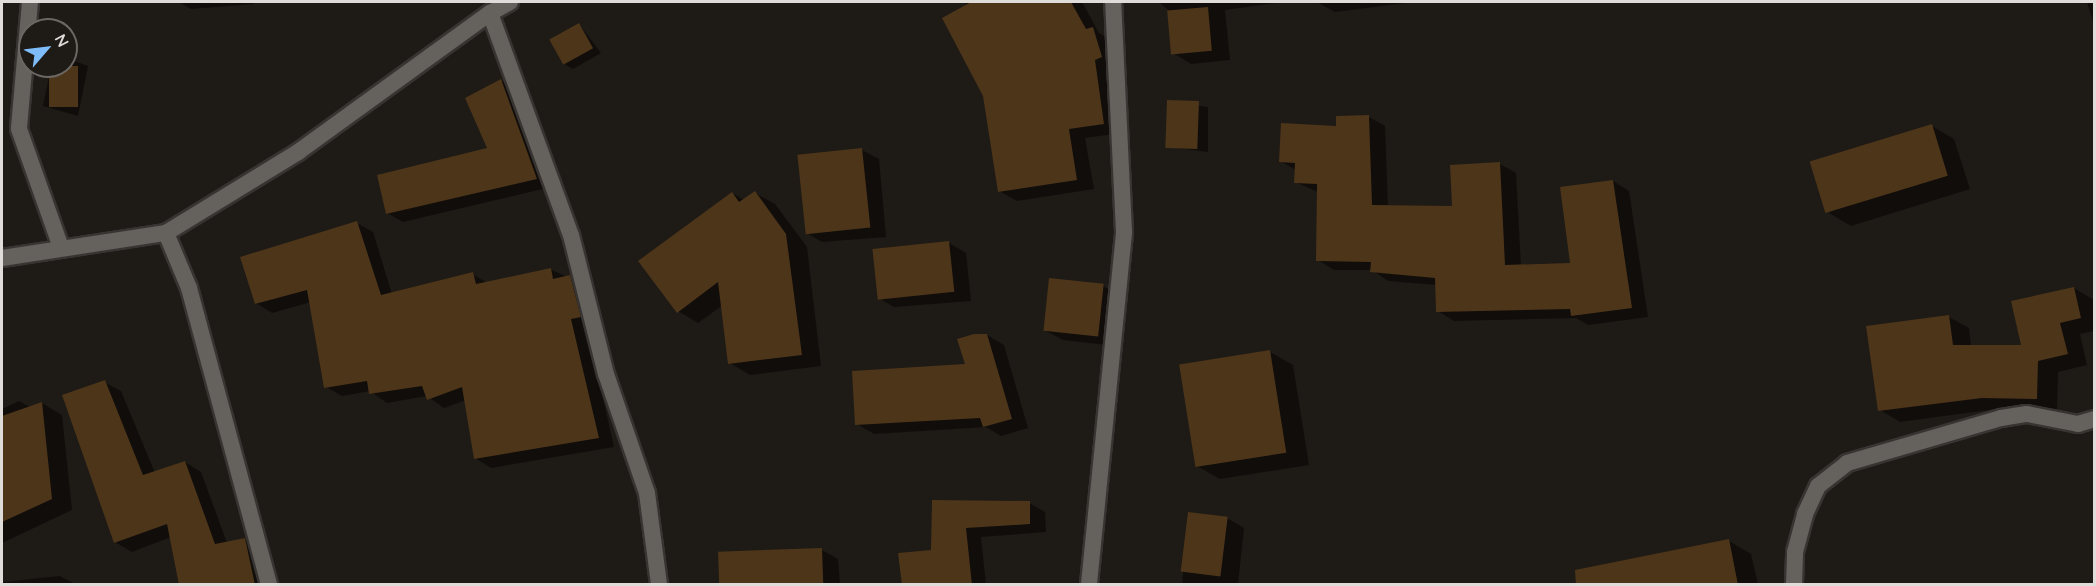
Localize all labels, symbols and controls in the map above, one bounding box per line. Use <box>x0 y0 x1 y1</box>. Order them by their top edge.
north arrow <box>18 18 78 78</box>
text: N <box>51 31 74 50</box>

